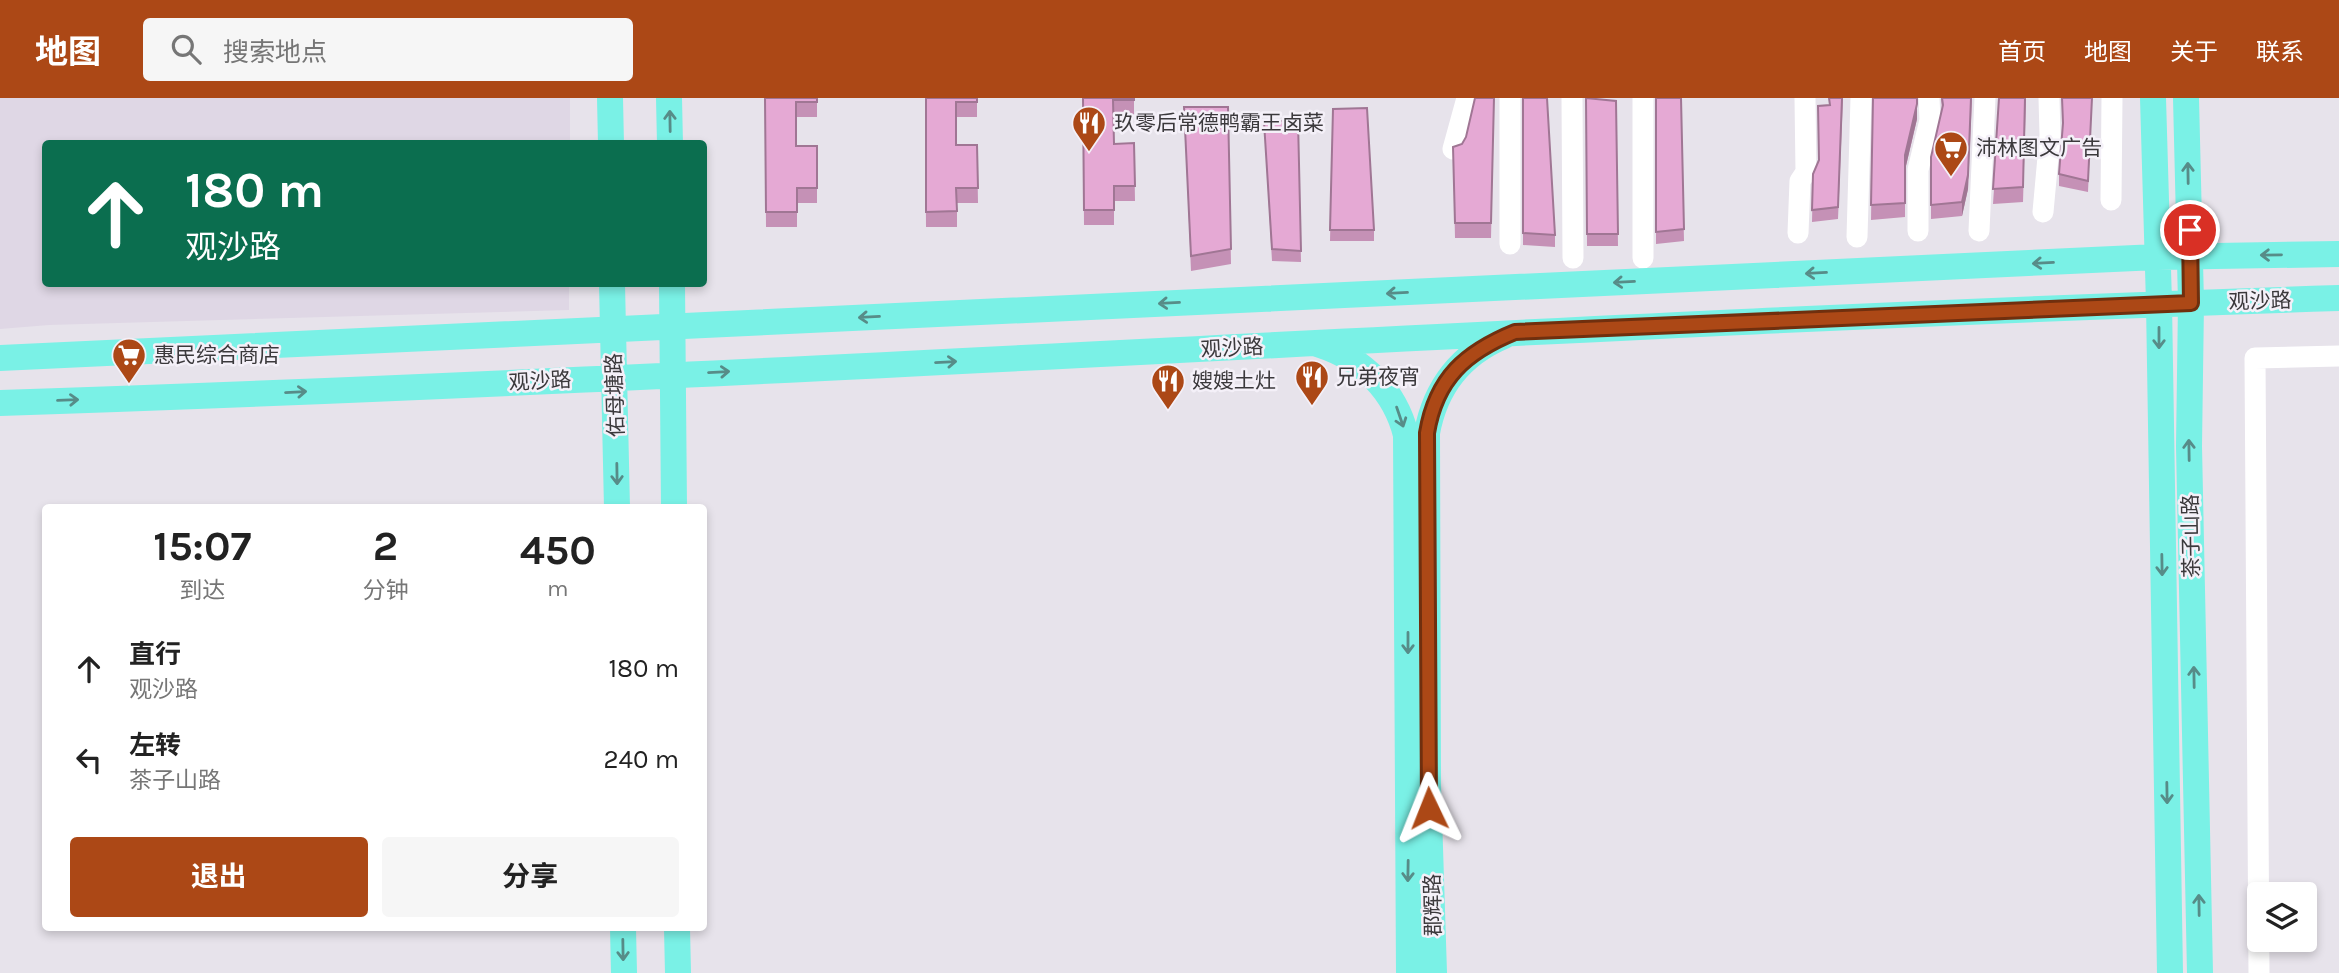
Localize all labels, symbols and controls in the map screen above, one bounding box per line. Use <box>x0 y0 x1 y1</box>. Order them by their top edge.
search box <box>143 18 633 81</box>
icon: search <box>167 30 205 68</box>
text: 地图 <box>35 33 101 71</box>
text: 搜索地点 <box>223 37 327 68</box>
text: 首页 <box>1998 38 2046 66</box>
text: 地图 <box>2084 38 2132 66</box>
text: 关于 <box>2170 38 2218 66</box>
text: 联系 <box>2256 38 2304 66</box>
restaurant icon: 玖零后常德鸭霸王卤菜 <box>1070 104 1108 153</box>
one-way arrow <box>663 110 676 133</box>
place label: 玖零后常德鸭霸王卤菜 <box>1114 111 1324 135</box>
supermarket icon: 沛林图文广告 <box>1932 129 1970 178</box>
place label: 沛林图文广告 <box>1976 136 2102 160</box>
text: 180 m <box>185 162 324 219</box>
one-way arrow <box>2182 162 2195 185</box>
icon: ahead <box>70 168 161 259</box>
pin <box>2160 200 2220 260</box>
icon: arrive <box>2171 211 2209 249</box>
text: 观沙路 <box>185 229 281 266</box>
one-way arrow <box>2260 249 2283 262</box>
one-way arrow <box>2032 256 2055 269</box>
one-way arrow <box>1805 267 1828 280</box>
one-way arrow <box>1613 276 1636 289</box>
one-way arrow <box>1385 286 1408 299</box>
street label: 观沙路 <box>2228 288 2292 314</box>
one-way arrow <box>1158 297 1181 310</box>
one-way arrow <box>858 311 881 324</box>
one-way arrow <box>2152 326 2166 349</box>
street label: 观沙路 <box>1200 334 1264 362</box>
supermarket icon: 惠民综合商店 <box>110 336 148 385</box>
place label: 惠民综合商店 <box>154 343 280 367</box>
street label: 佑母塘路 <box>602 353 628 437</box>
one-way arrow <box>934 355 957 368</box>
restaurant icon: 兄弟夜宵 <box>1293 358 1331 407</box>
restaurant icon: 嫂嫂土灶 <box>1149 362 1187 411</box>
place label: 兄弟夜宵 <box>1336 365 1420 389</box>
one-way arrow <box>707 366 730 379</box>
street label: 观沙路 <box>508 367 572 395</box>
place label: 嫂嫂土灶 <box>1192 369 1276 393</box>
one-way arrow <box>284 385 307 398</box>
one-way arrow <box>56 394 79 407</box>
one-way arrow <box>1395 405 1407 427</box>
one-way arrow <box>2182 439 2196 462</box>
one-way arrow <box>610 462 623 485</box>
street label: 茶子山路 <box>2178 494 2204 578</box>
text: 15:07 <box>153 521 251 571</box>
text: 2 <box>373 521 398 571</box>
text: 450 <box>520 525 596 575</box>
one-way arrow <box>2155 553 2169 576</box>
text: m <box>547 575 569 602</box>
text: 到达 <box>179 577 225 604</box>
text: 分钟 <box>363 577 409 604</box>
one-way arrow <box>1401 632 1415 655</box>
text: 直行 <box>129 639 181 670</box>
icon: ahead <box>70 650 108 688</box>
text: 180 m <box>609 653 679 684</box>
one-way arrow <box>2187 666 2201 689</box>
text: 观沙路 <box>129 676 198 703</box>
text: 左转 <box>129 730 181 761</box>
icon: left <box>70 741 108 779</box>
text: 240 m <box>603 744 679 775</box>
text: 茶子山路 <box>129 767 221 794</box>
position arrow <box>1392 771 1466 845</box>
one-way arrow <box>2160 781 2173 804</box>
button: 退出 <box>70 837 368 917</box>
button: 分享 <box>382 837 679 917</box>
one-way arrow <box>1401 859 1415 882</box>
street label: 郡辉路 <box>1420 873 1446 937</box>
map controls <box>2247 882 2317 952</box>
button: layers <box>2247 882 2317 952</box>
one-way arrow <box>2192 894 2206 917</box>
one-way arrow <box>616 938 630 961</box>

